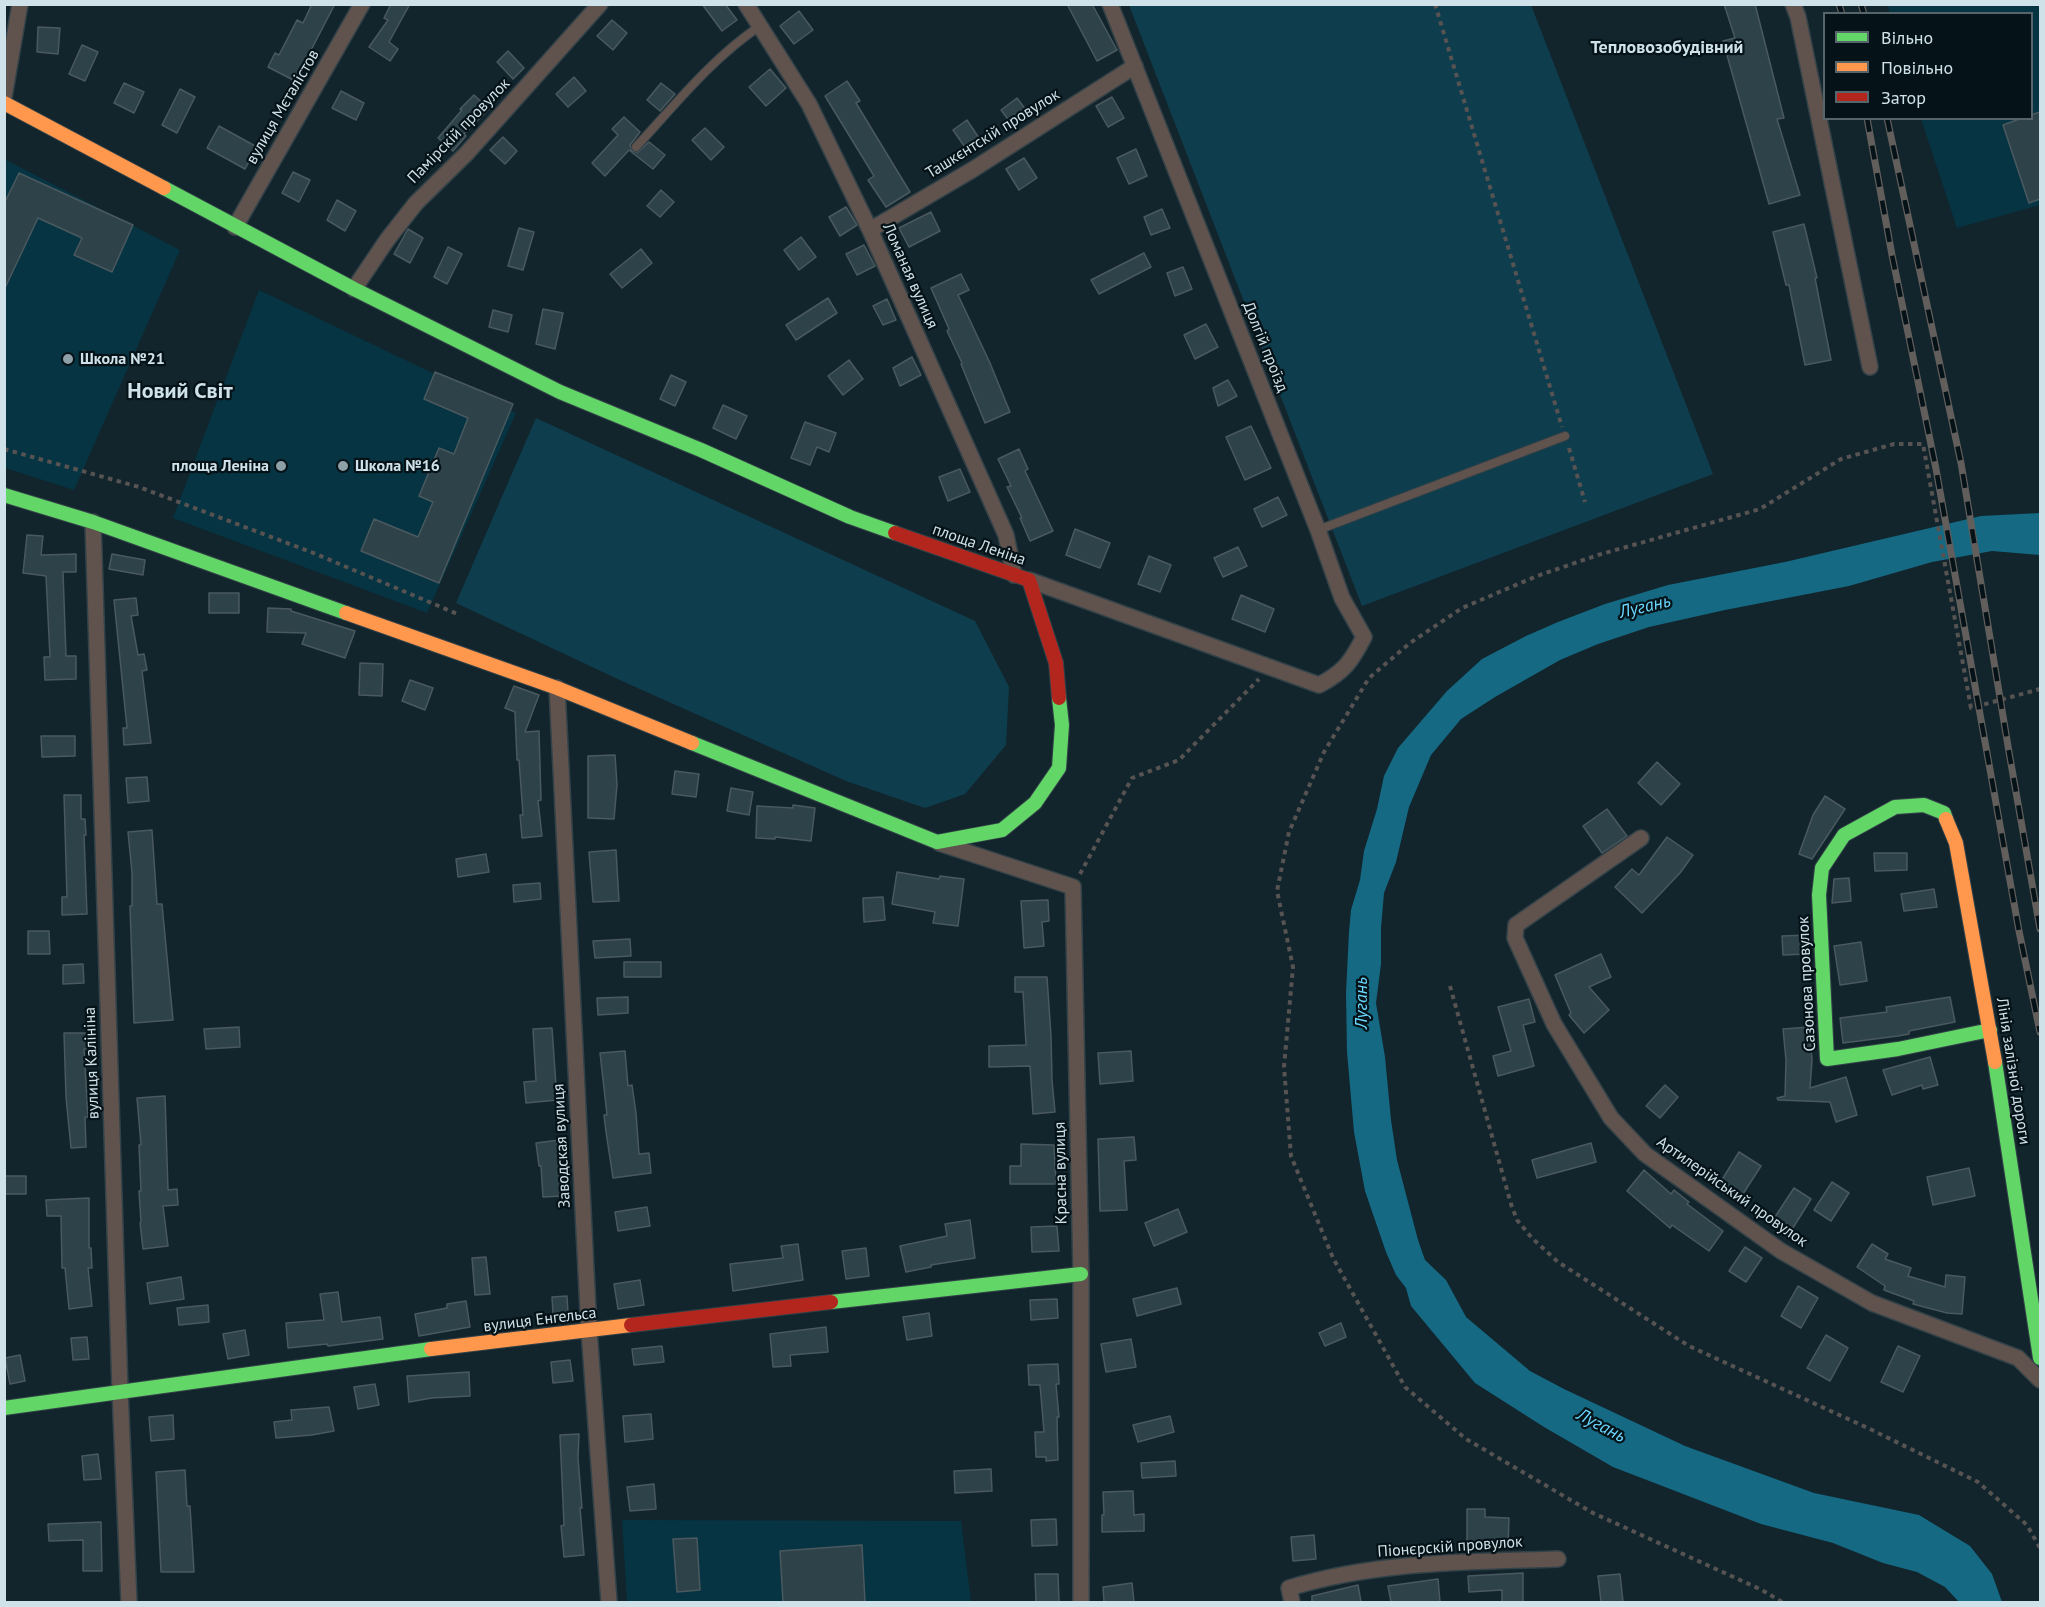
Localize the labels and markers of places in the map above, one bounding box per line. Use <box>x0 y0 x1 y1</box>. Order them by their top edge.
place label: Школа №21 <box>80 349 165 369</box>
marker: Школа №21 <box>61 352 75 366</box>
place label: площа Леніна <box>172 456 269 476</box>
place label: Школа №16 <box>355 456 440 476</box>
marker: площа Леніна <box>274 459 288 473</box>
marker: Школа №16 <box>336 459 350 473</box>

